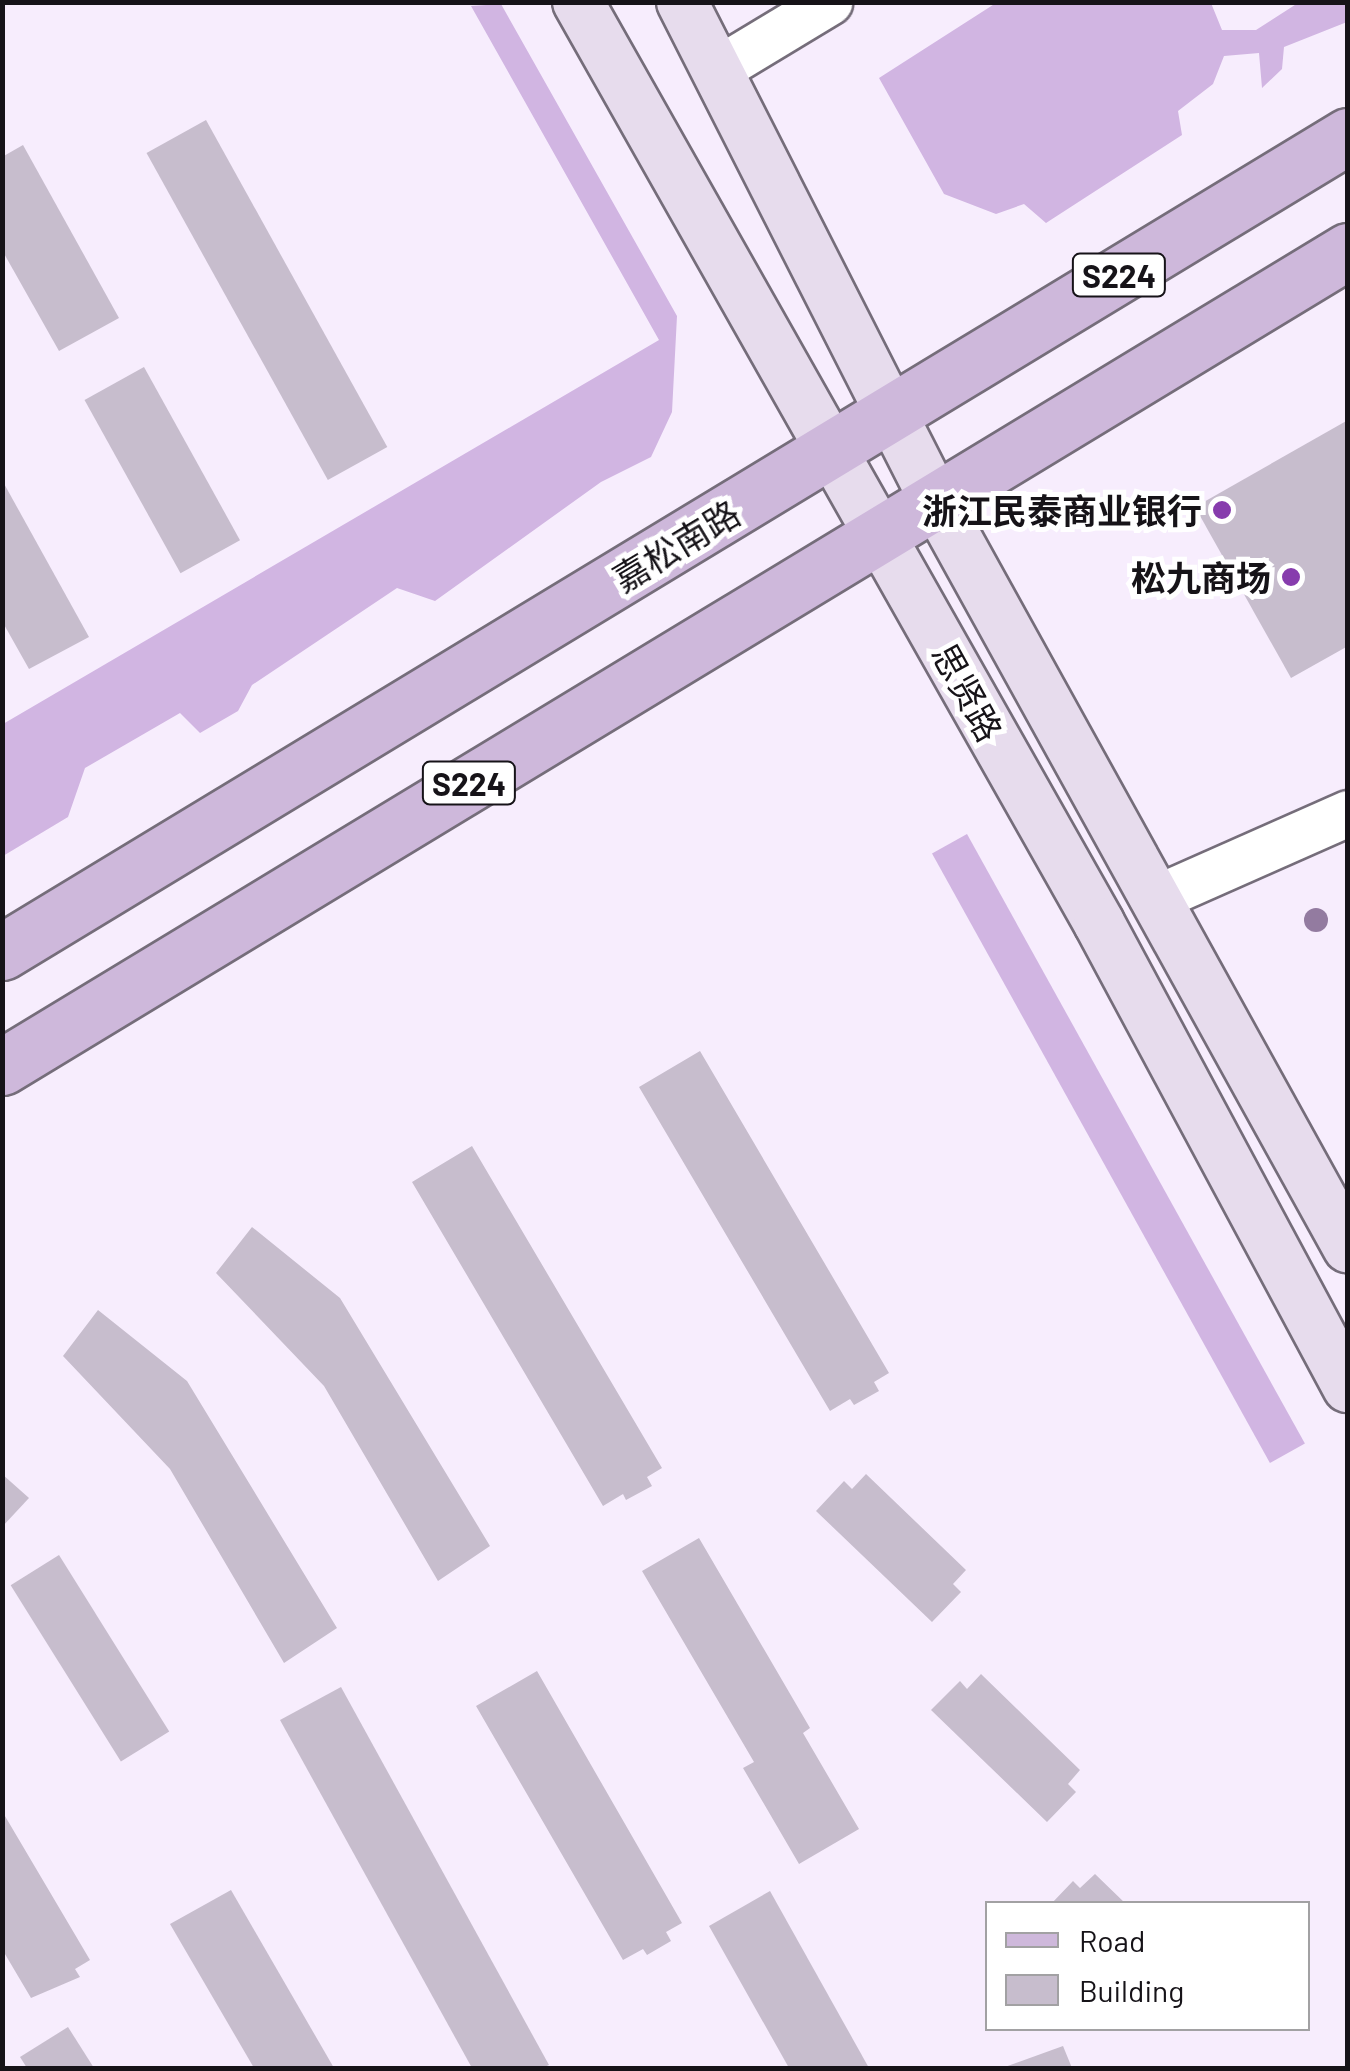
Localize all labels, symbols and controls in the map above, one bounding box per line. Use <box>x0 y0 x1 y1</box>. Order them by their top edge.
road number: S224 <box>1072 248 1166 302</box>
place label: 浙江民泰商业银行 <box>922 489 1202 531</box>
street label: 嘉松南路 <box>605 491 747 599</box>
marker: 浙江民泰商业银行 <box>1211 499 1233 521</box>
place label: 松九商场 <box>1131 556 1271 598</box>
marker: 松九商场 <box>1280 566 1302 588</box>
street label: 思贤路 <box>924 636 1012 748</box>
road number: S224 <box>422 756 516 810</box>
legend <box>985 1901 1310 2031</box>
text: Road <box>1079 1922 1145 1958</box>
text: Building <box>1079 1972 1184 2008</box>

